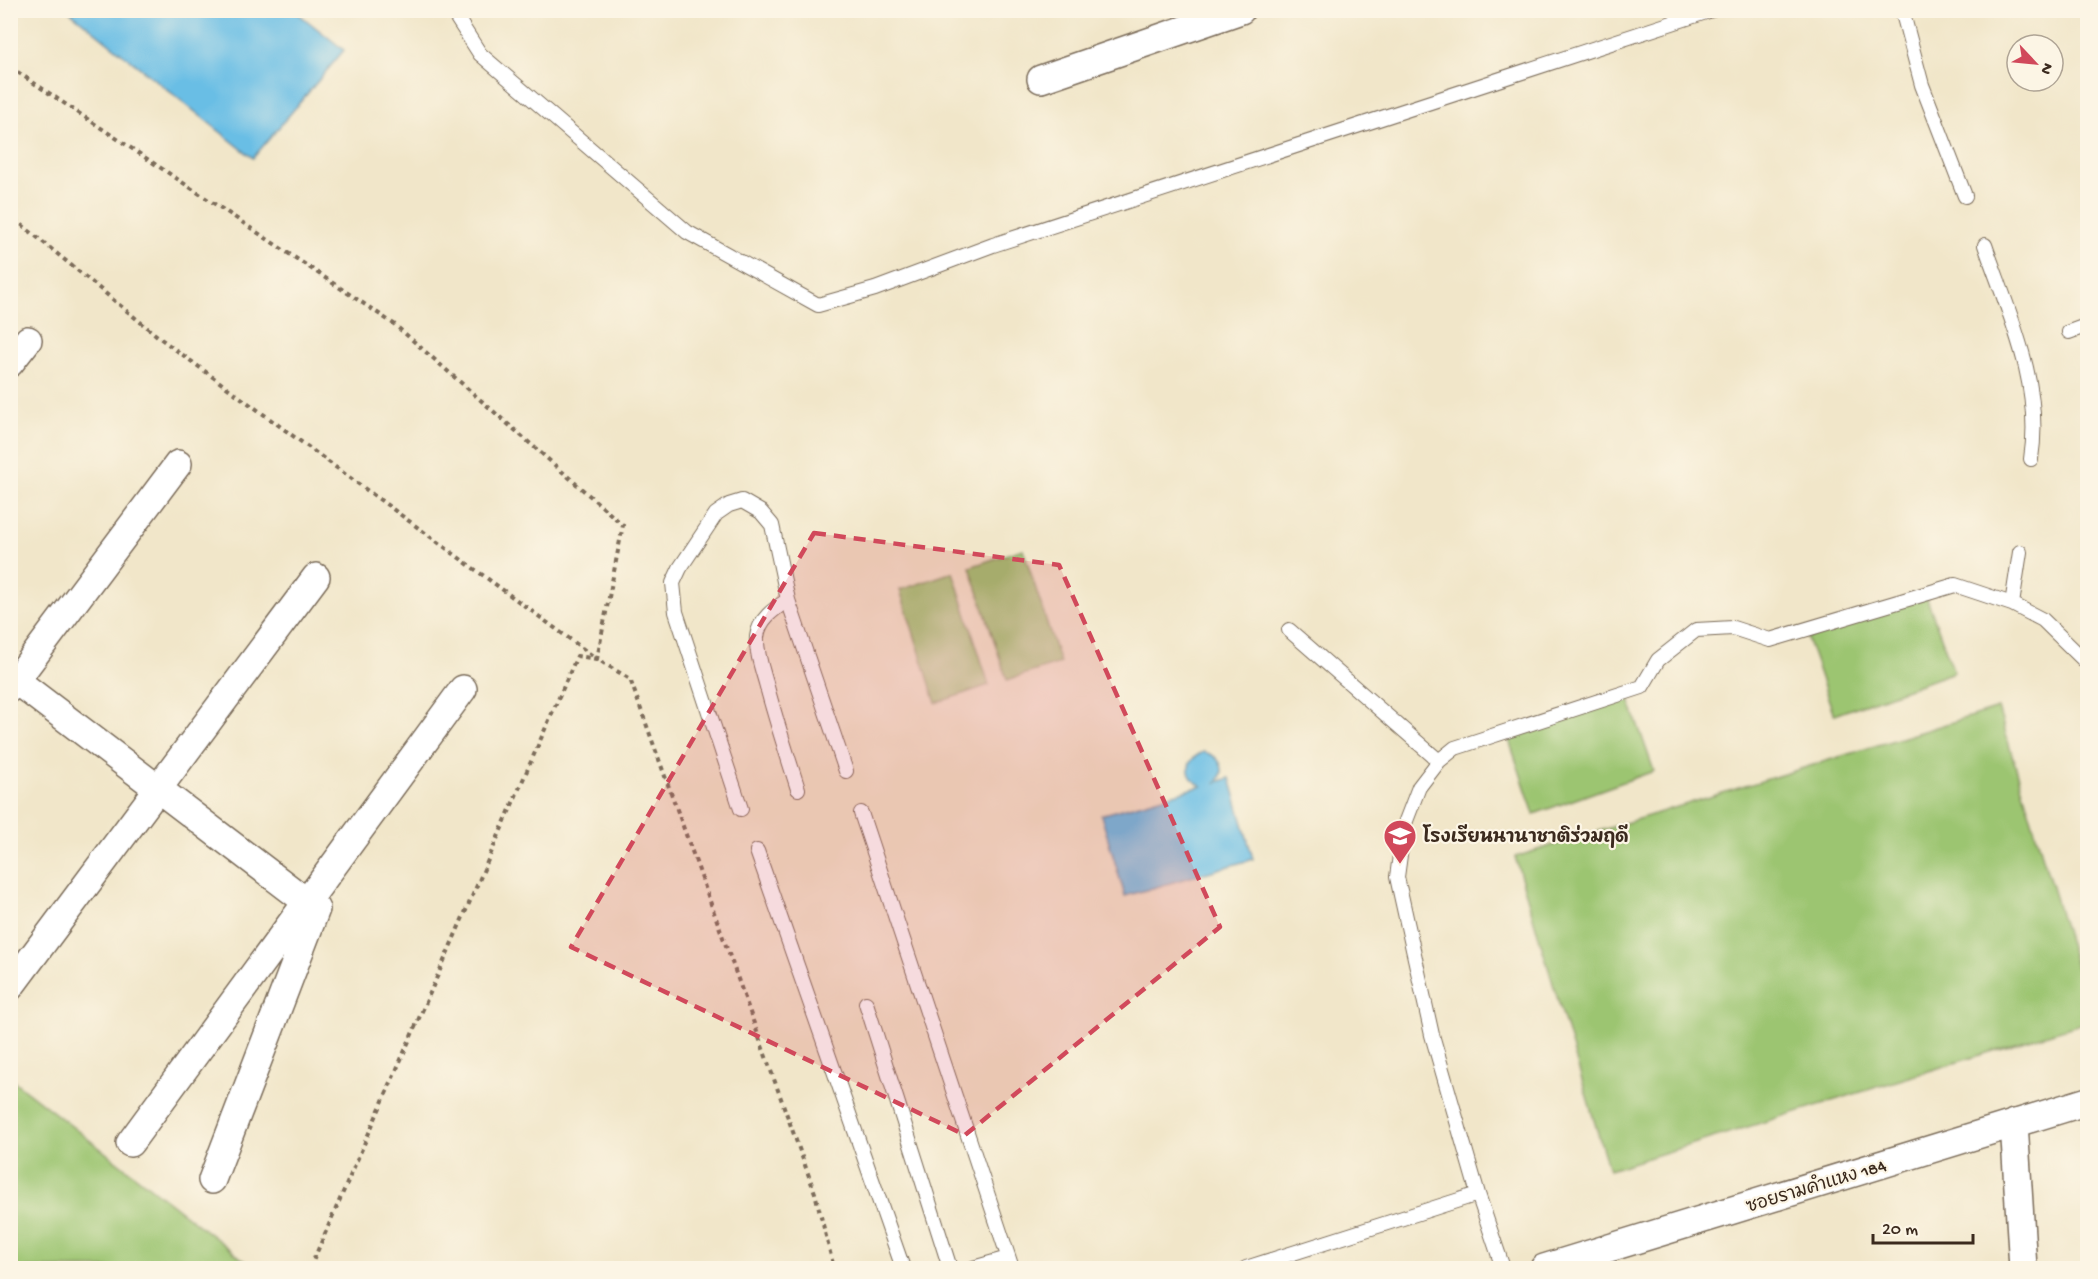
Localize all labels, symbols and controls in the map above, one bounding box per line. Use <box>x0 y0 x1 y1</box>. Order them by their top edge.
north arrow <box>2005 33 2065 93</box>
text: N <box>2034 59 2056 77</box>
school or university icon: โรงเรียนนานาชาติร่วมฤดี <box>1382 818 1418 865</box>
place label: โรงเรียนนานาชาติร่วมฤดี <box>1422 824 1629 849</box>
street label: ซอยรามคำแหง 184 <box>1743 1152 1890 1219</box>
scale bar <box>1873 1207 1974 1245</box>
text: 20 m <box>1882 1220 1918 1241</box>

